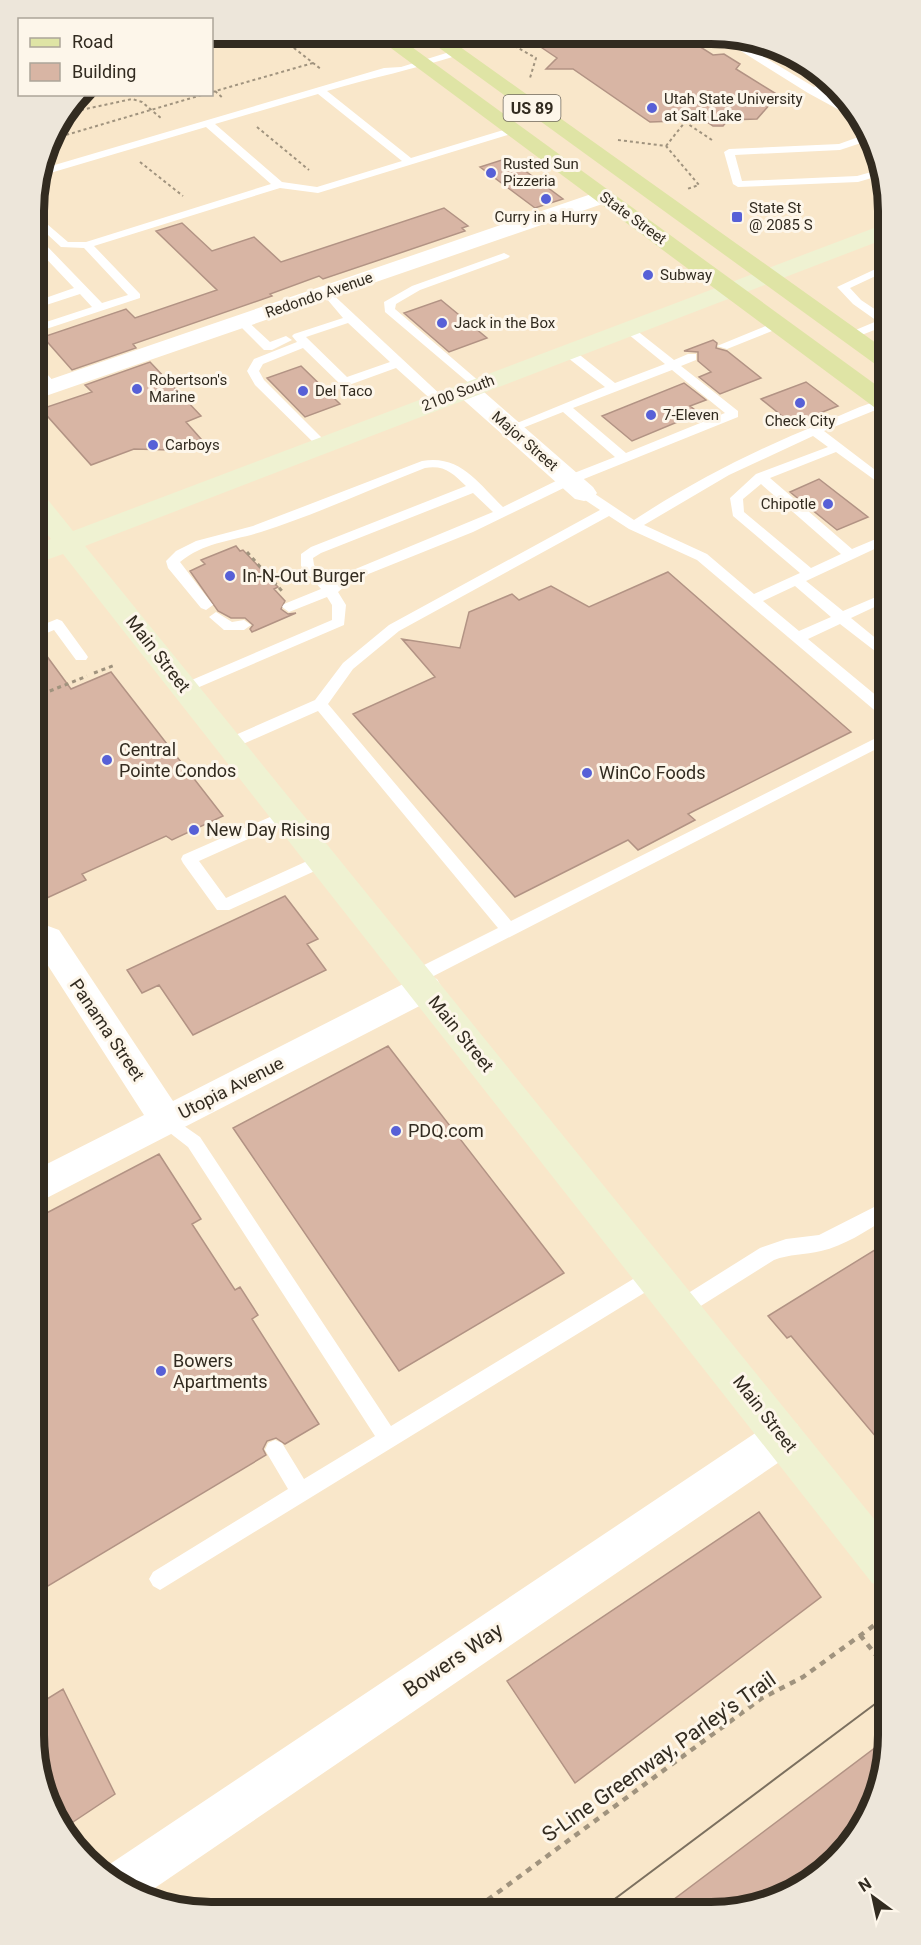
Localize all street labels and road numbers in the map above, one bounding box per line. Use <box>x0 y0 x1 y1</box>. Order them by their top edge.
road number: US 89 <box>504 95 560 121</box>
street label: State Street <box>596 188 670 248</box>
street label: Redondo Avenue <box>263 268 375 322</box>
street label: 2100 South <box>419 371 497 415</box>
street label: Major Street <box>488 407 562 475</box>
street label: Main Street <box>122 611 195 696</box>
street label: Panama Street <box>66 975 149 1085</box>
street label: Main Street <box>424 991 498 1076</box>
street label: Utopia Avenue <box>175 1052 287 1123</box>
street label: Main Street <box>729 1371 802 1456</box>
street label: Bowers Way <box>399 1618 507 1702</box>
street label: S-Line Greenway, Parley's Trail <box>538 1667 780 1847</box>

